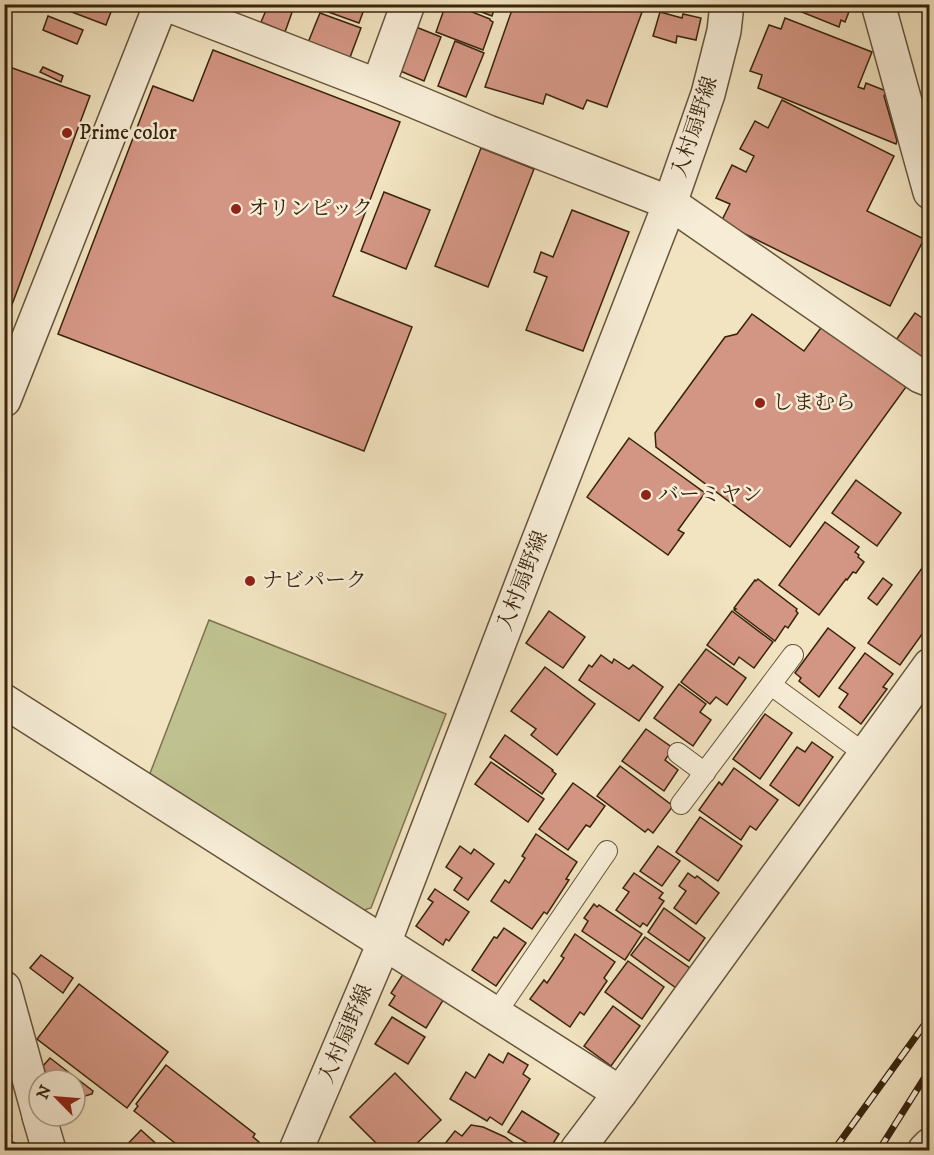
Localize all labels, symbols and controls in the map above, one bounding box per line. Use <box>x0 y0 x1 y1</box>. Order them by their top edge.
street label: 入村扇野線 <box>666 73 724 181</box>
place label: Prime color <box>79 120 177 146</box>
marker: Prime color <box>60 126 74 140</box>
place label: オリンピック <box>248 196 373 222</box>
marker: オリンピック <box>229 202 243 216</box>
place label: しまむら <box>772 390 856 416</box>
marker: しまむら <box>753 396 767 410</box>
place label: バーミヤン <box>658 482 763 508</box>
marker: バーミヤン <box>639 488 653 502</box>
street label: 入村扇野線 <box>492 527 554 635</box>
place label: ナビパーク <box>262 568 367 594</box>
marker: ナビパーク <box>243 574 257 588</box>
street label: 入村扇野線 <box>314 981 378 1087</box>
north arrow <box>27 1068 87 1128</box>
text: N <box>32 1082 56 1102</box>

